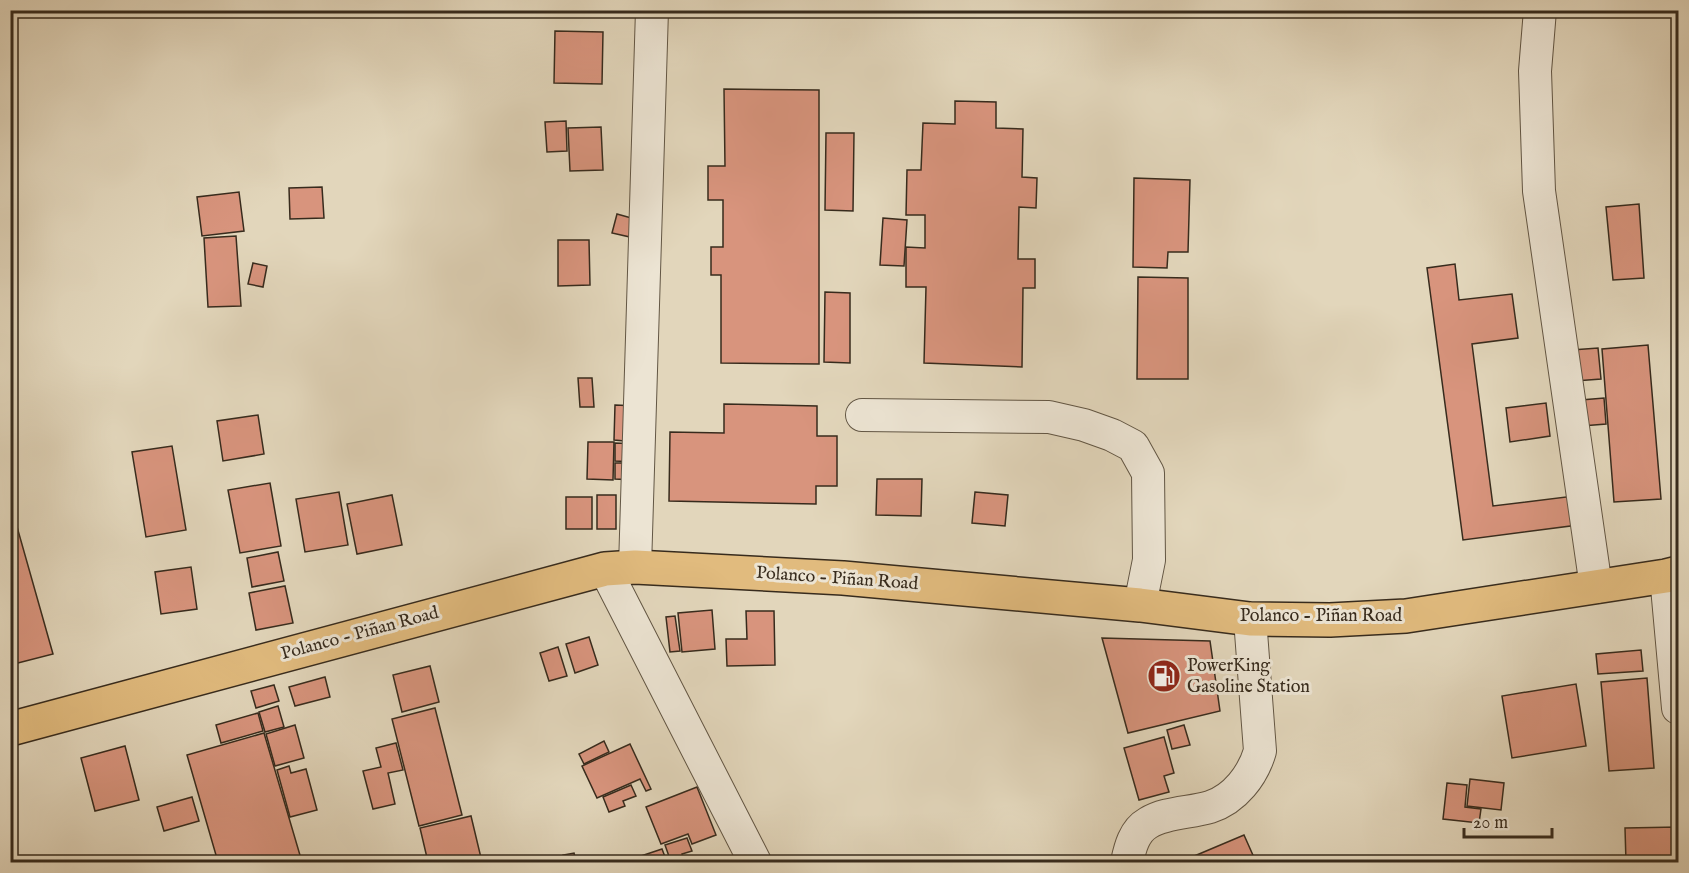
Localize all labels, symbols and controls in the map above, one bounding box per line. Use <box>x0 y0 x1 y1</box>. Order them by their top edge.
street label: Polanco - Piñan Road <box>755 562 919 596</box>
street label: Polanco - Piñan Road <box>279 602 442 666</box>
street label: Polanco - Piñan Road <box>1240 605 1403 628</box>
place label: PowerKing Gasoline Station <box>1187 655 1310 699</box>
fuel station icon: PowerKing Gasoline Station <box>1146 658 1182 694</box>
scale bar <box>1464 801 1552 839</box>
text: 20 m <box>1473 812 1508 835</box>

